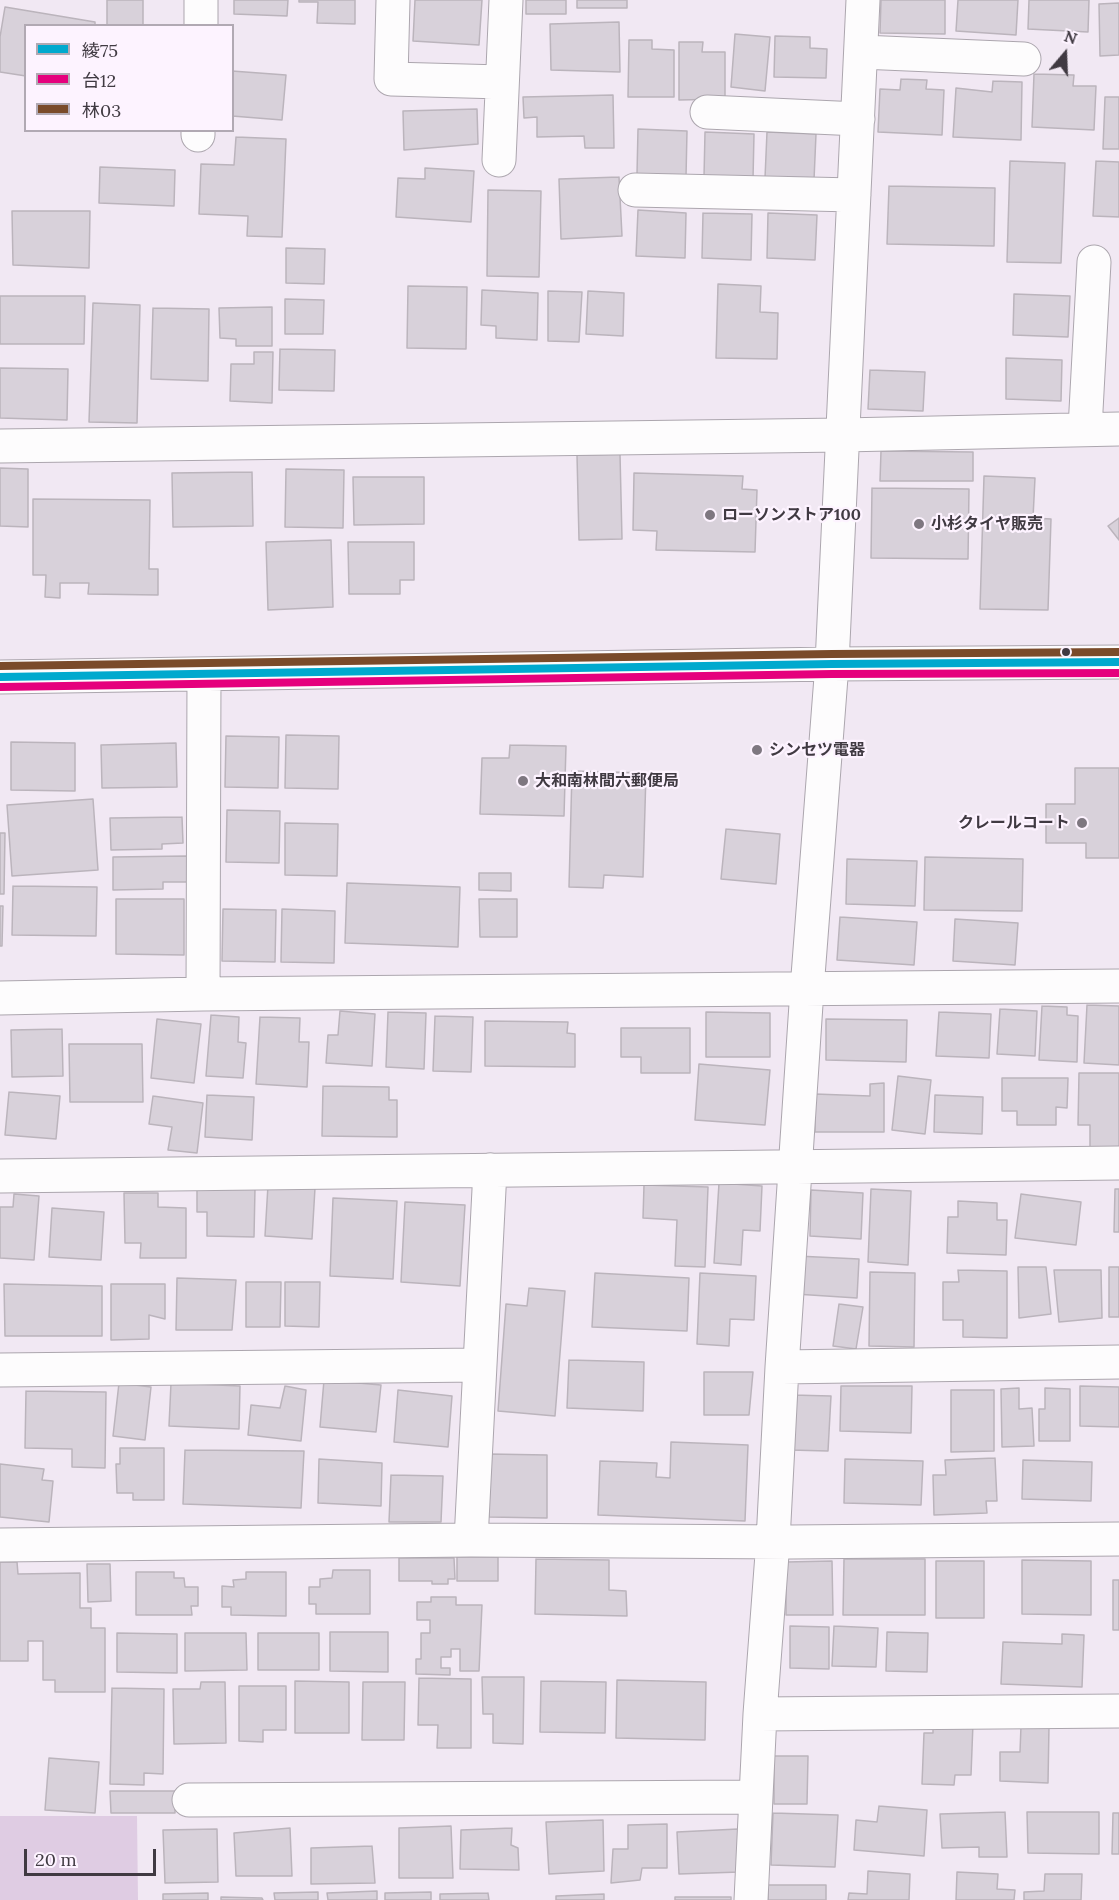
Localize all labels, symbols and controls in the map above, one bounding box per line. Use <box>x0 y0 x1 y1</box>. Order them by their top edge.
legend <box>24 24 234 132</box>
north arrow <box>1035 24 1095 84</box>
text: N <box>1062 26 1080 48</box>
text: 綾75 <box>82 39 118 62</box>
text: 台12 <box>82 69 116 92</box>
text: 林03 <box>82 99 121 122</box>
place label: ローソンストア100 <box>722 505 861 525</box>
marker: ローソンストア100 <box>703 508 717 522</box>
place label: 小杉タイヤ販売 <box>931 514 1043 534</box>
marker: 小杉タイヤ販売 <box>912 517 926 531</box>
unlabelled marker <box>1060 646 1072 658</box>
place label: シンセツ電器 <box>769 740 865 760</box>
marker: シンセツ電器 <box>750 743 764 757</box>
place label: 大和南林間六郵便局 <box>535 771 679 791</box>
marker: 大和南林間六郵便局 <box>516 774 530 788</box>
place label: クレールコート <box>958 813 1070 833</box>
marker: クレールコート <box>1075 816 1089 830</box>
scale bar <box>27 1837 159 1875</box>
text: 20 m <box>35 1848 77 1871</box>

